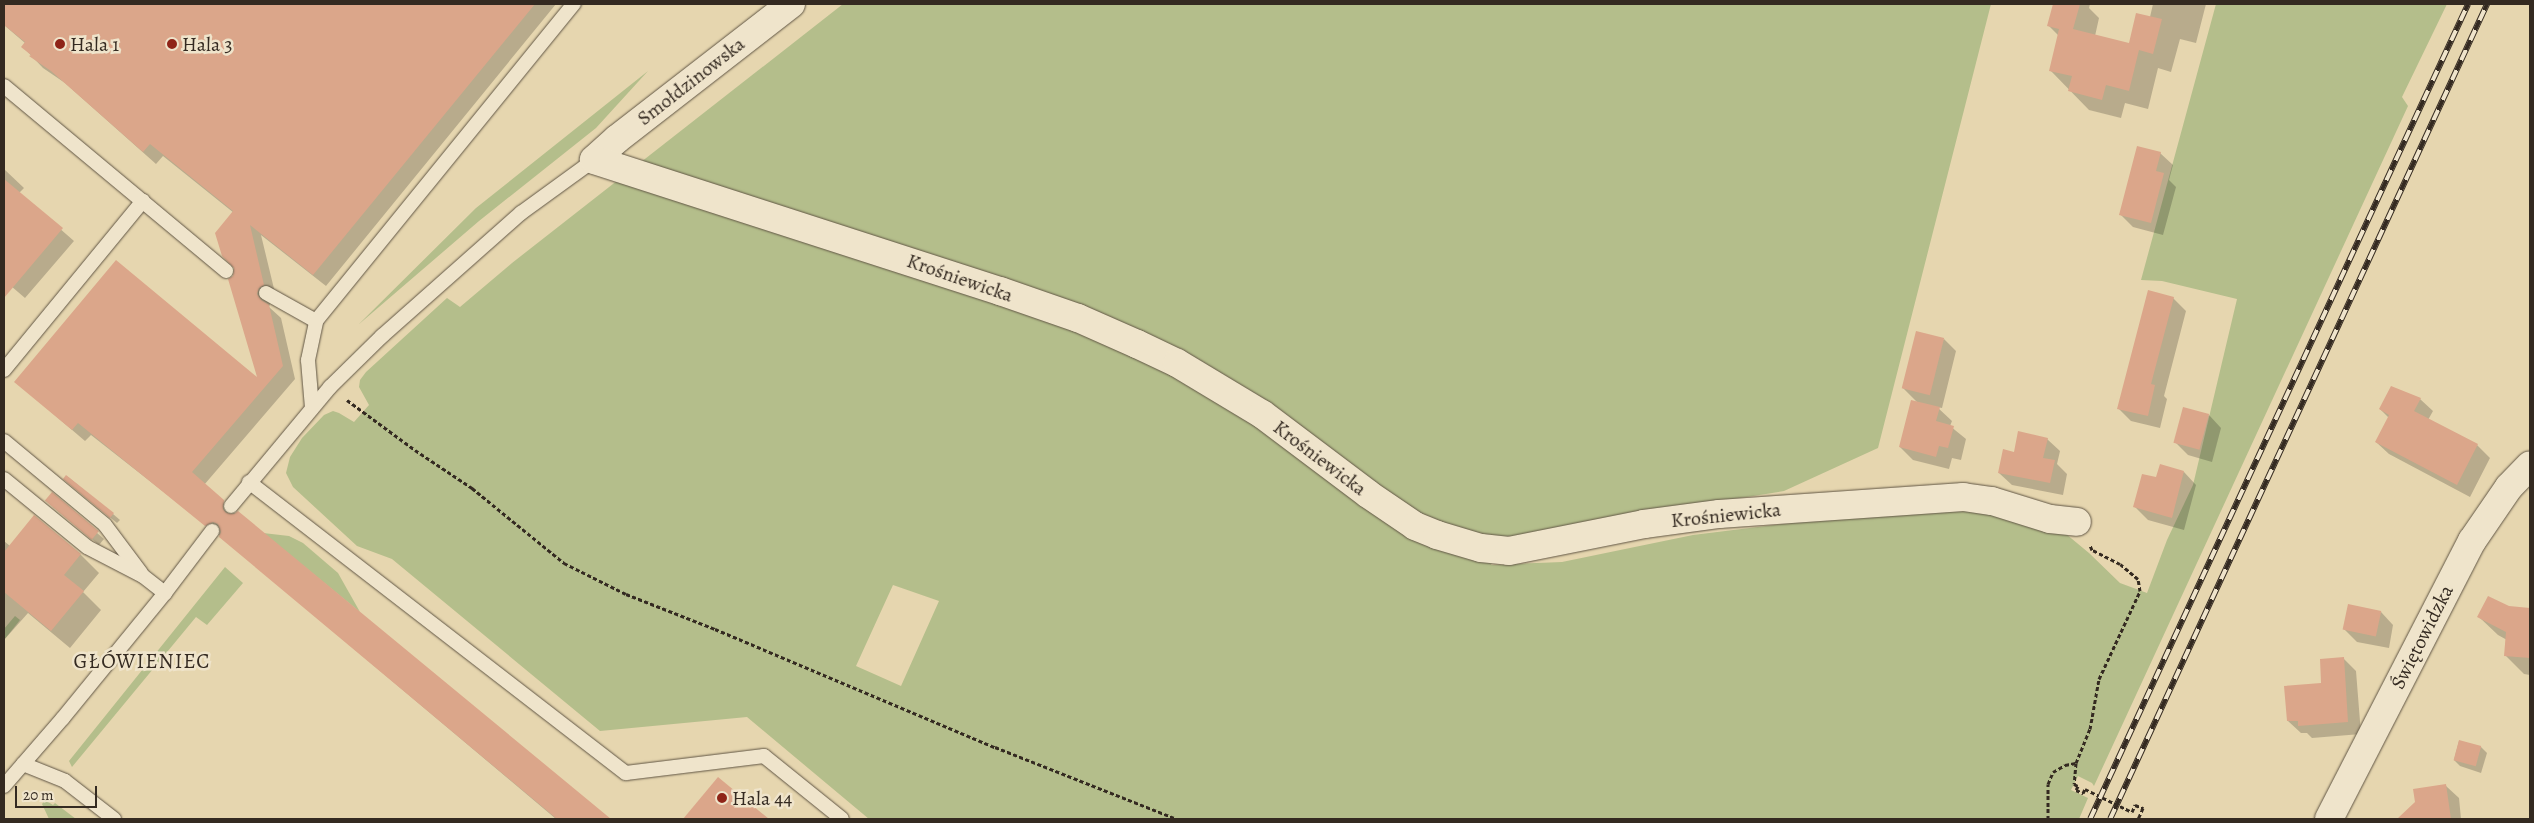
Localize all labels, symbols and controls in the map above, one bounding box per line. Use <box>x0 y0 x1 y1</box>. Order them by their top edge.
place label: Hala 1 <box>70 32 119 56</box>
place label: Hala 3 <box>182 32 232 56</box>
street label: Smołdzinowska <box>633 32 749 130</box>
marker: Hala 1 <box>54 38 66 50</box>
marker: Hala 3 <box>166 38 178 50</box>
street label: Krośniewicka <box>904 249 1016 307</box>
street label: Krośniewicka <box>1269 415 1371 501</box>
street label: Krośniewicka <box>1670 497 1782 533</box>
street label: Świętowidzka <box>2386 581 2458 693</box>
district label: GŁÓWIENIEC <box>72 648 212 674</box>
scale bar <box>18 776 100 808</box>
text: 20 m <box>23 785 54 805</box>
place label: Hala 44 <box>732 786 792 810</box>
marker: Hala 44 <box>716 792 728 804</box>

